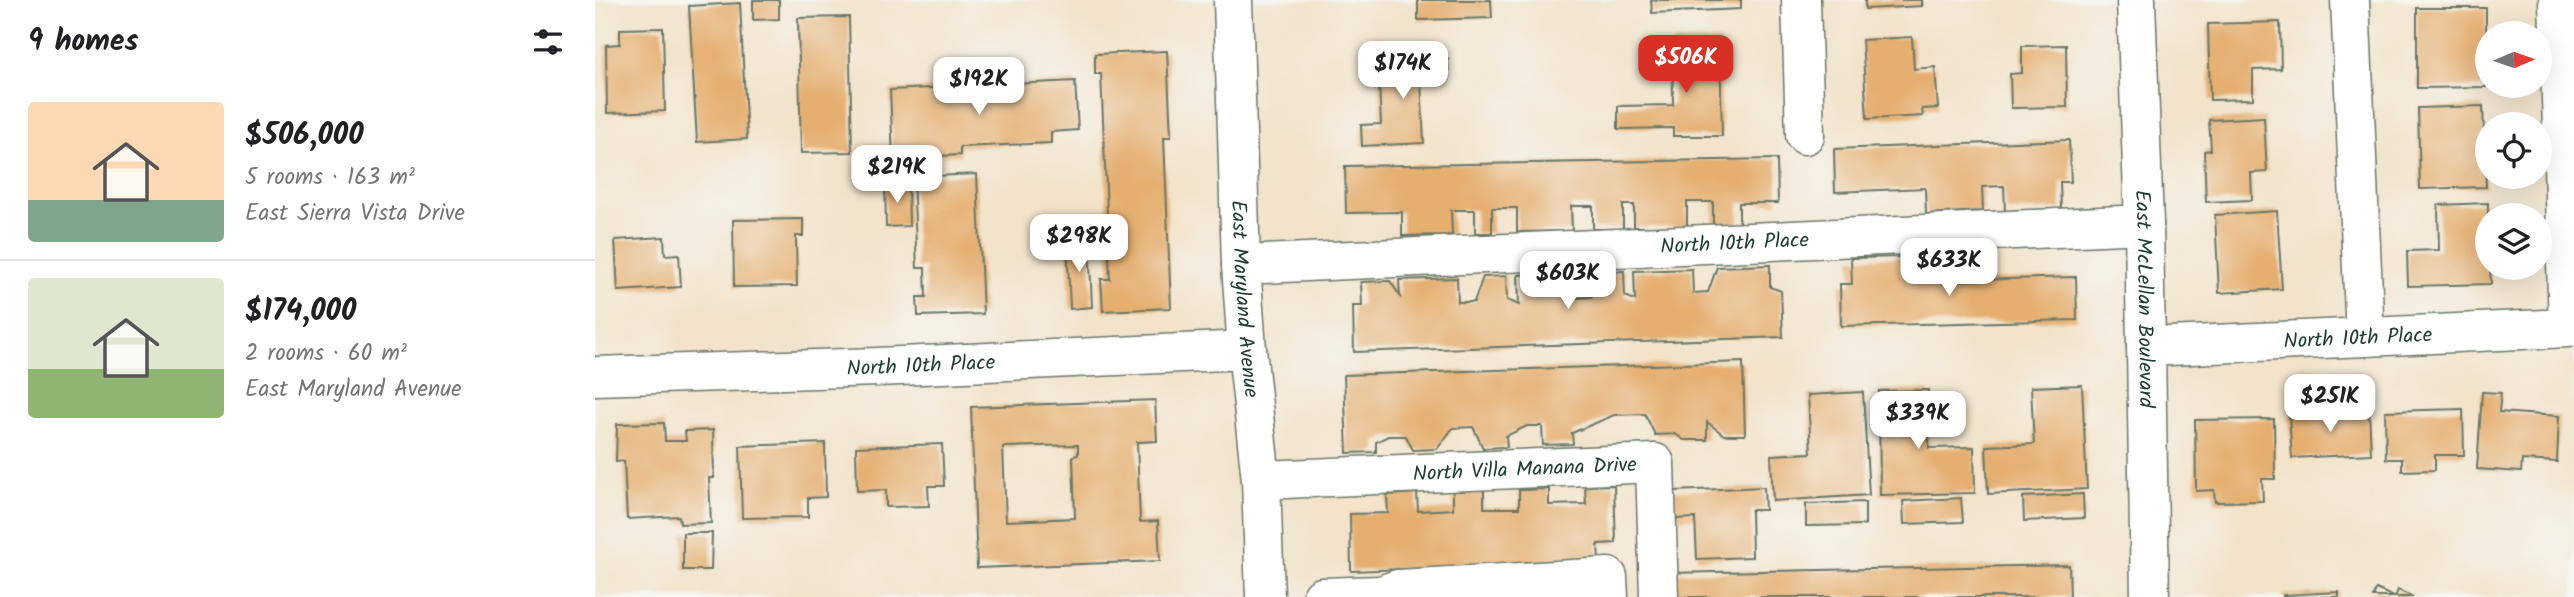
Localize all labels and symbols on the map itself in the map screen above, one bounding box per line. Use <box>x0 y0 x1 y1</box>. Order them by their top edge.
north arrow <box>2475 21 2551 98</box>
pin: $506K <box>1637 36 1735 95</box>
pin: $174K <box>1354 42 1452 101</box>
pin: $192K <box>930 58 1028 117</box>
pin: $219K <box>848 146 946 205</box>
street label: East McLellan Boulevard <box>2125 189 2162 409</box>
street label: East Maryland Avenue <box>1221 199 1267 400</box>
pin: $298K <box>1030 215 1128 274</box>
street label: North 10th Place <box>1660 224 1810 264</box>
pin: $633K <box>1900 238 1998 298</box>
pin: $603K <box>1519 252 1617 311</box>
street label: North 10th Place <box>2283 319 2433 359</box>
street label: North 10th Place <box>846 347 996 386</box>
pin: $251K <box>2281 374 2379 434</box>
pin: $339K <box>1869 392 1967 451</box>
street label: North Villa Manana Drive <box>1412 449 1638 491</box>

